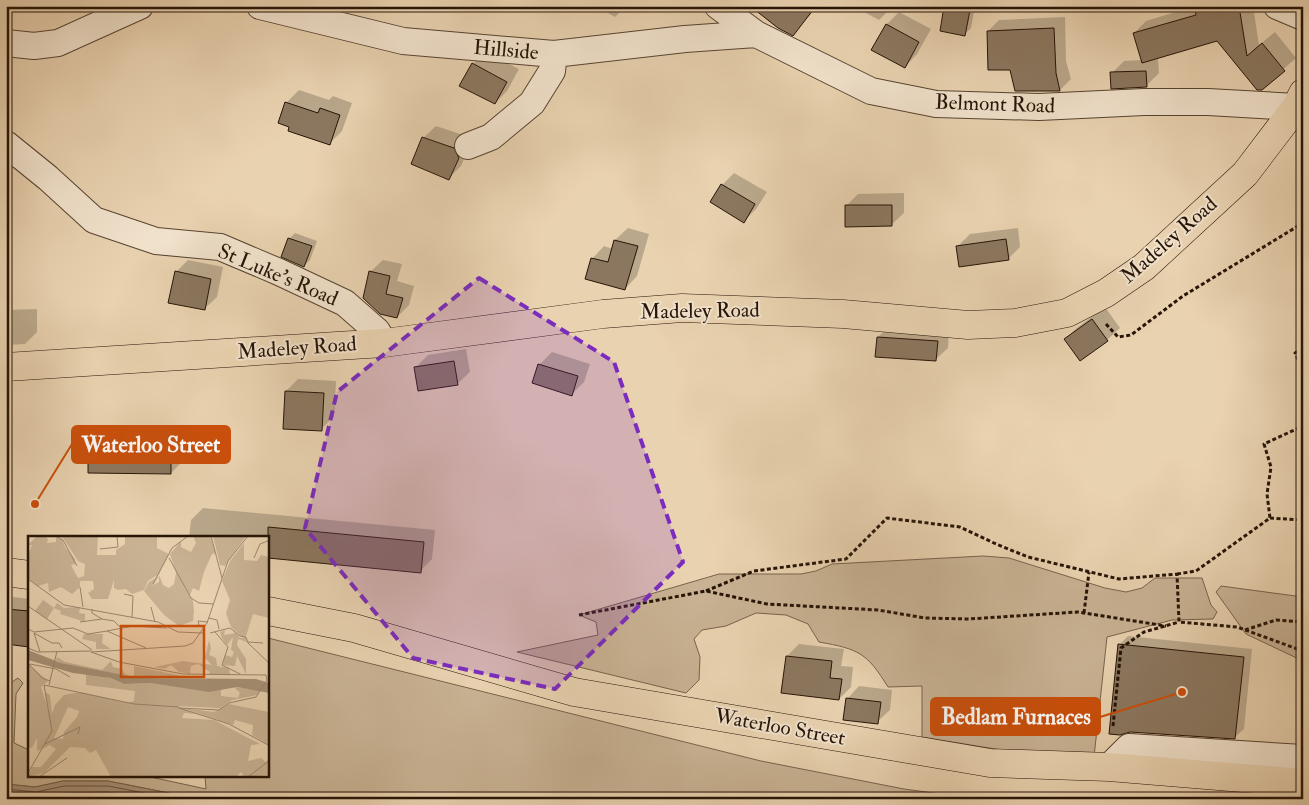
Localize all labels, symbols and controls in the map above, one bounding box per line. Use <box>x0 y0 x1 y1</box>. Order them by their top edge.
street label: Hillside <box>472 34 540 66</box>
street label: Belmont Road <box>935 88 1056 120</box>
street label: Madeley Road <box>1115 190 1223 289</box>
street label: St Luke's Road <box>214 238 343 313</box>
street label: Madeley Road <box>640 296 761 326</box>
street label: Madeley Road <box>236 330 358 366</box>
callout: Waterloo Street <box>72 426 230 463</box>
text: Waterloo Street <box>81 431 221 459</box>
inset map <box>28 536 269 778</box>
callout: Bedlam Furnaces <box>931 698 1100 735</box>
street label: Waterloo Street <box>712 702 848 752</box>
text: Bedlam Furnaces <box>941 703 1091 731</box>

